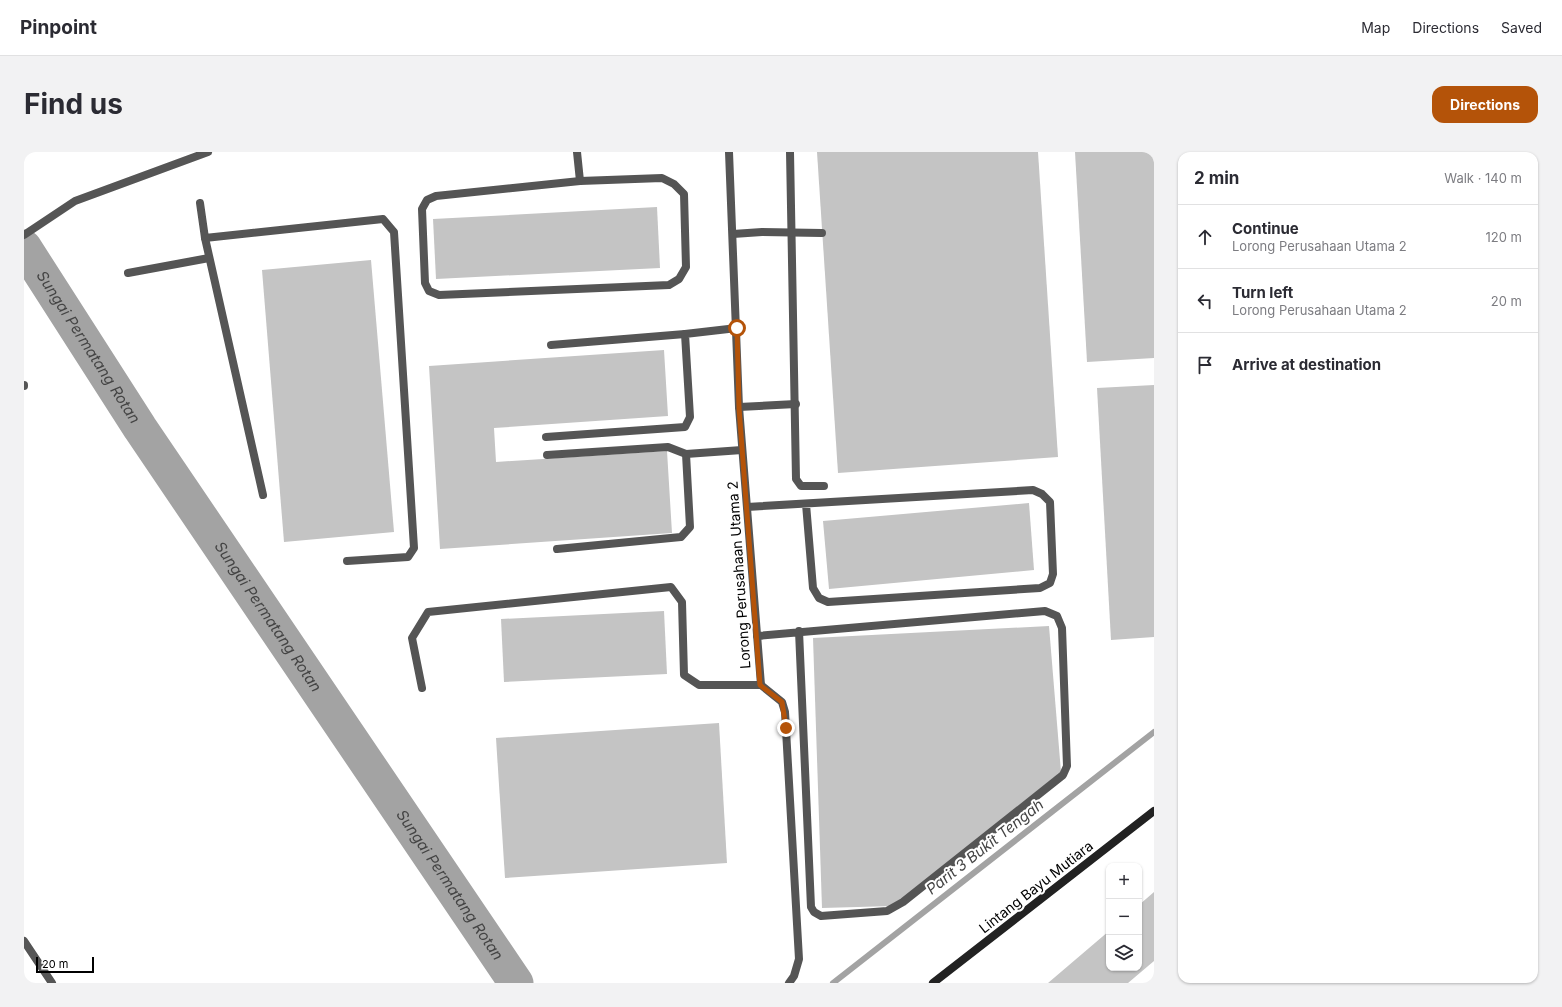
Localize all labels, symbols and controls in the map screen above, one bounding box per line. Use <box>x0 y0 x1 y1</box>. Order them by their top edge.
text: Pinpoint <box>20 16 97 39</box>
text: Map <box>1361 19 1390 36</box>
text: Directions <box>1412 19 1479 36</box>
text: Saved <box>1501 19 1542 36</box>
button: Directions <box>1432 86 1538 123</box>
text: Find us <box>24 87 123 121</box>
text: 2 min <box>1194 168 1239 188</box>
text: Walk · 140 m <box>1444 170 1522 186</box>
text: Continue <box>1232 219 1299 238</box>
icon: ahead <box>1194 226 1216 248</box>
text: 120 m <box>1486 229 1522 245</box>
text: Lorong Perusahaan Utama 2 <box>1232 238 1407 254</box>
water label: Sungai Permatang Rotan <box>33 267 145 427</box>
text: Turn left <box>1232 283 1293 302</box>
icon: left <box>1194 290 1216 312</box>
text: 20 m <box>1491 293 1522 309</box>
text: Lorong Perusahaan Utama 2 <box>1232 302 1407 318</box>
route start <box>728 319 746 337</box>
icon: arrive <box>1194 354 1216 376</box>
text: Arrive at destination <box>1232 355 1381 374</box>
street label: Lorong Perusahaan Utama 2 <box>723 481 754 669</box>
water label: Sungai Permatang Rotan <box>211 538 326 695</box>
route end <box>777 719 795 737</box>
water label: Parit 3 Bukit Tengah <box>922 795 1047 898</box>
water label: Sungai Permatang Rotan <box>392 806 508 964</box>
street label: Lintang Bayu Mutiara <box>975 837 1096 936</box>
map controls <box>1106 863 1142 971</box>
button: + <box>1106 863 1142 899</box>
button: − <box>1106 899 1142 935</box>
button: layers <box>1106 935 1142 971</box>
scale bar <box>36 955 94 974</box>
text: 20 m <box>42 957 68 971</box>

